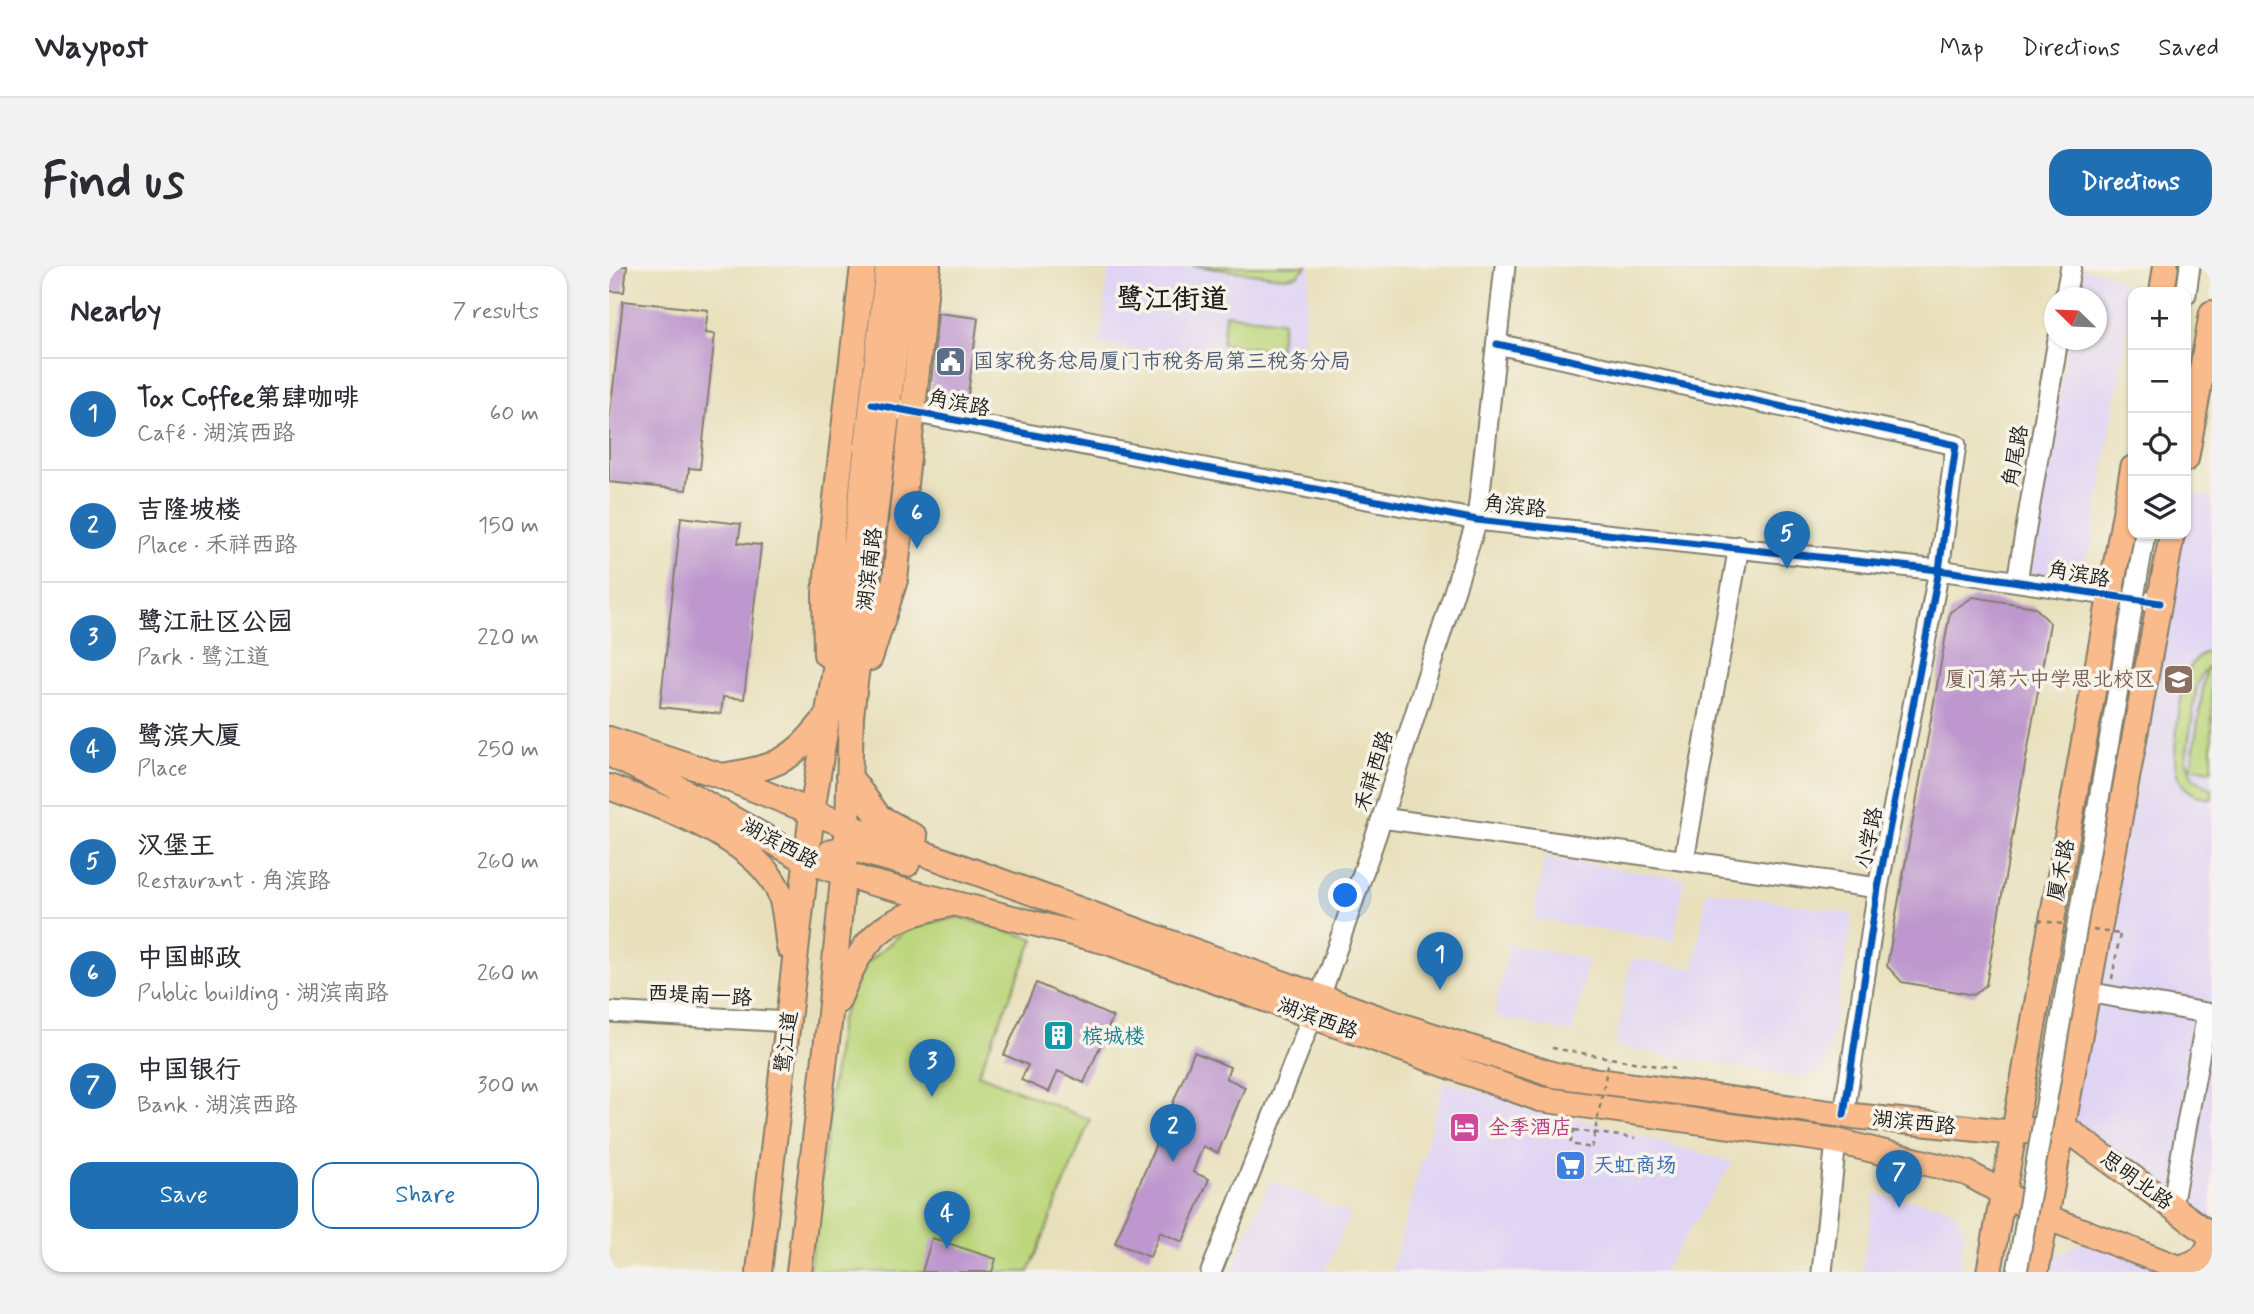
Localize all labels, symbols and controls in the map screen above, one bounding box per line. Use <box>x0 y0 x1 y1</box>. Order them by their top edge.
text: Waypost <box>35 26 148 70</box>
text: Map <box>1940 33 1984 64</box>
text: Directions <box>2022 33 2120 64</box>
text: Saved <box>2158 33 2219 64</box>
button: Directions <box>2049 149 2212 216</box>
text: Find us <box>42 150 185 215</box>
district label: 鹭江街道 <box>1116 282 1228 319</box>
north arrow <box>2044 287 2107 350</box>
map controls <box>2128 287 2191 539</box>
button: + <box>2128 287 2191 350</box>
text: Nearby <box>70 292 161 331</box>
text: 7 results <box>452 297 539 327</box>
public building icon: 国家税务总局厦门市税务局第三税务分局 <box>933 344 967 378</box>
place label: 国家税务总局厦门市税务局第三税务分局 <box>973 348 1351 376</box>
button: − <box>2128 350 2191 413</box>
text: Tox Coffee第肆咖啡 <box>137 382 359 416</box>
street label: 角滨路 <box>925 384 992 424</box>
text: 1 <box>88 399 98 429</box>
text: 60 m <box>490 399 539 429</box>
button: locate <box>2128 413 2191 476</box>
text: Café · 湖滨西路 <box>137 419 295 449</box>
street label: 角尾路 <box>1997 423 2035 490</box>
button: layers <box>2128 476 2191 539</box>
street label: 角滨路 <box>1482 490 1548 524</box>
pin: 6 <box>894 491 940 549</box>
text: 吉隆坡楼 <box>137 494 241 528</box>
text: 2 <box>87 511 99 541</box>
text: 150 m <box>478 511 539 541</box>
pin: 5 <box>1764 511 1810 569</box>
street label: 湖滨南路 <box>851 526 889 613</box>
text: Place · 禾祥西路 <box>137 531 297 561</box>
street label: 角滨路 <box>2045 556 2112 594</box>
text: 鹭江社区公园 <box>137 606 293 640</box>
text: 3 <box>88 623 98 653</box>
text: 220 m <box>477 623 539 653</box>
text: Park · 鹭江道 <box>137 643 269 673</box>
school or university icon: 厦门第六中学思北校区 <box>2161 662 2195 696</box>
place label: 厦门第六中学思北校区 <box>1945 666 2155 694</box>
text: 鹭滨大厦 <box>137 720 241 754</box>
street label: 禾祥西路 <box>1348 727 1400 816</box>
text: 4 <box>86 735 100 765</box>
text: 250 m <box>477 735 539 765</box>
text: Place <box>137 754 188 784</box>
street label: 小学路 <box>1850 805 1890 872</box>
street label: 湖滨西路 <box>736 812 823 876</box>
text: 汉堡王 <box>137 830 215 864</box>
street label: 厦禾路 <box>2042 837 2082 904</box>
text: 5 <box>86 847 100 877</box>
text: 260 m <box>477 847 539 877</box>
text: Restaurant · 角滨路 <box>137 867 331 897</box>
your location <box>1328 878 1362 912</box>
pin: 1 <box>1417 932 1463 990</box>
text: 中国邮政 <box>137 942 241 976</box>
text: 6 <box>87 959 99 989</box>
text: 260 m <box>477 959 539 989</box>
text: Public building · 湖滨南路 <box>137 979 388 1009</box>
street label: 西堤南一路 <box>647 979 753 1013</box>
street label: 湖滨西路 <box>1273 991 1362 1046</box>
street label: 鹭江道 <box>769 1009 805 1075</box>
building icon: 槟城楼 <box>1042 1019 1076 1053</box>
place label: 槟城楼 <box>1082 1023 1145 1051</box>
pin: 3 <box>909 1039 955 1097</box>
text: 中国银行 <box>137 1054 241 1088</box>
text: 7 <box>86 1071 100 1101</box>
text: 300 m <box>477 1071 539 1101</box>
text: Bank · 湖滨西路 <box>137 1091 297 1121</box>
pin: 2 <box>1150 1104 1196 1162</box>
street label: 湖滨西路 <box>1871 1105 1957 1141</box>
hotel icon: 全季酒店 <box>1448 1110 1482 1144</box>
place label: 全季酒店 <box>1488 1114 1572 1142</box>
street label: 思明北路 <box>2094 1145 2179 1217</box>
supermarket icon: 天虹商场 <box>1553 1148 1587 1182</box>
pin: 7 <box>1876 1150 1922 1208</box>
place label: 天虹商场 <box>1593 1152 1677 1180</box>
button: Save <box>70 1162 298 1229</box>
button: Share <box>312 1162 539 1229</box>
pin: 4 <box>924 1191 970 1249</box>

